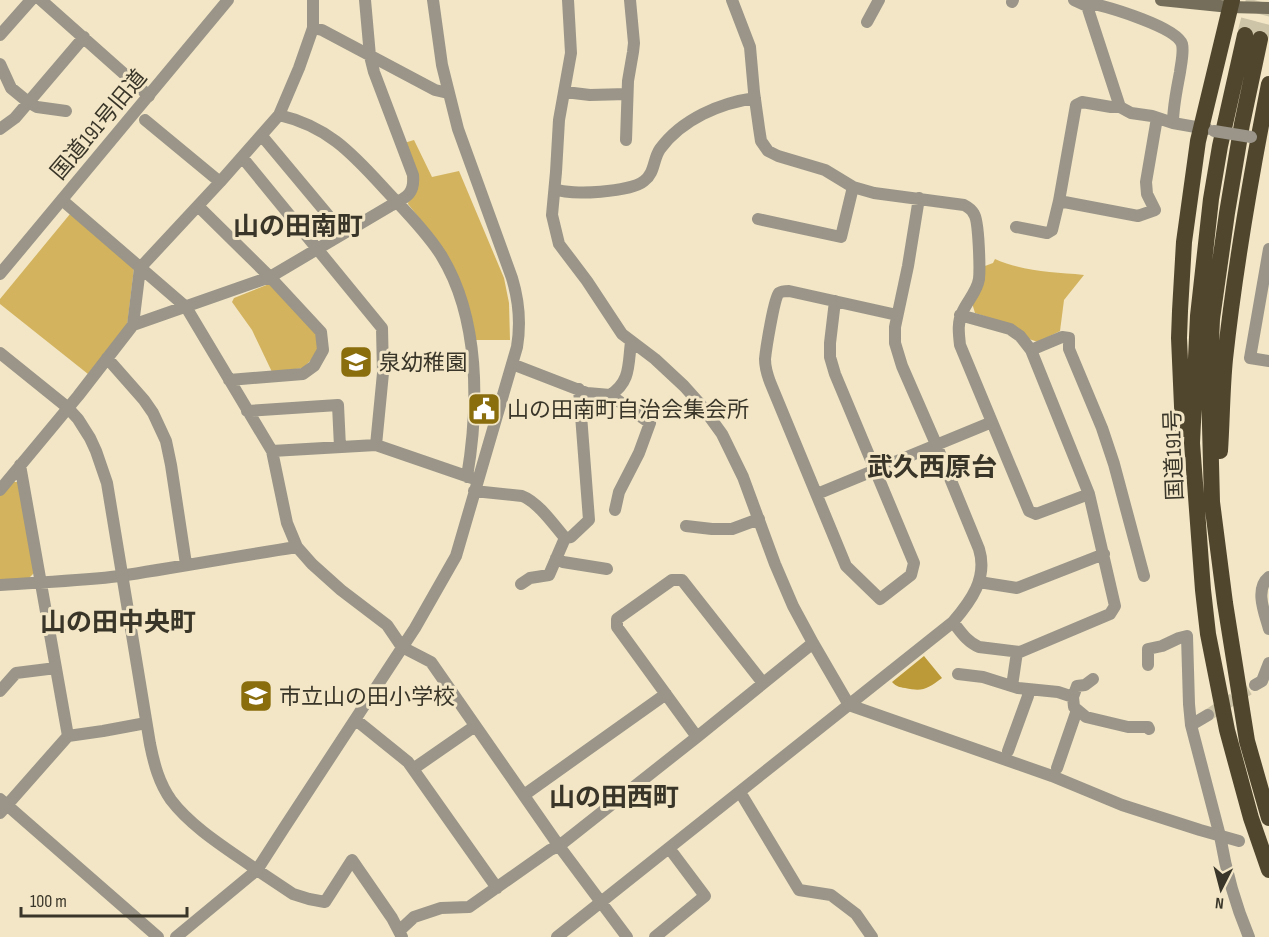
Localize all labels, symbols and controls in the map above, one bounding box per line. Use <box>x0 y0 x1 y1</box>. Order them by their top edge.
street label: 国道191号旧道 <box>45 65 153 185</box>
district label: 山の田南町 <box>233 212 363 243</box>
school or university icon: 泉幼稚園 <box>338 344 374 380</box>
place label: 泉幼稚園 <box>379 350 467 377</box>
public building icon: 山の田南町自治会集会所 <box>466 391 502 427</box>
place label: 山の田南町自治会集会所 <box>507 397 749 424</box>
street label: 国道191号 <box>1159 409 1190 501</box>
district label: 武久西原台 <box>867 453 997 484</box>
district label: 山の田中央町 <box>40 608 196 639</box>
school or university icon: 市立山の田小学校 <box>238 678 274 714</box>
place label: 市立山の田小学校 <box>279 684 455 711</box>
district label: 山の田西町 <box>549 783 679 814</box>
north arrow <box>1191 859 1251 919</box>
scale bar <box>21 880 188 918</box>
text: 100 m <box>30 891 67 912</box>
text: N <box>1214 893 1225 912</box>

